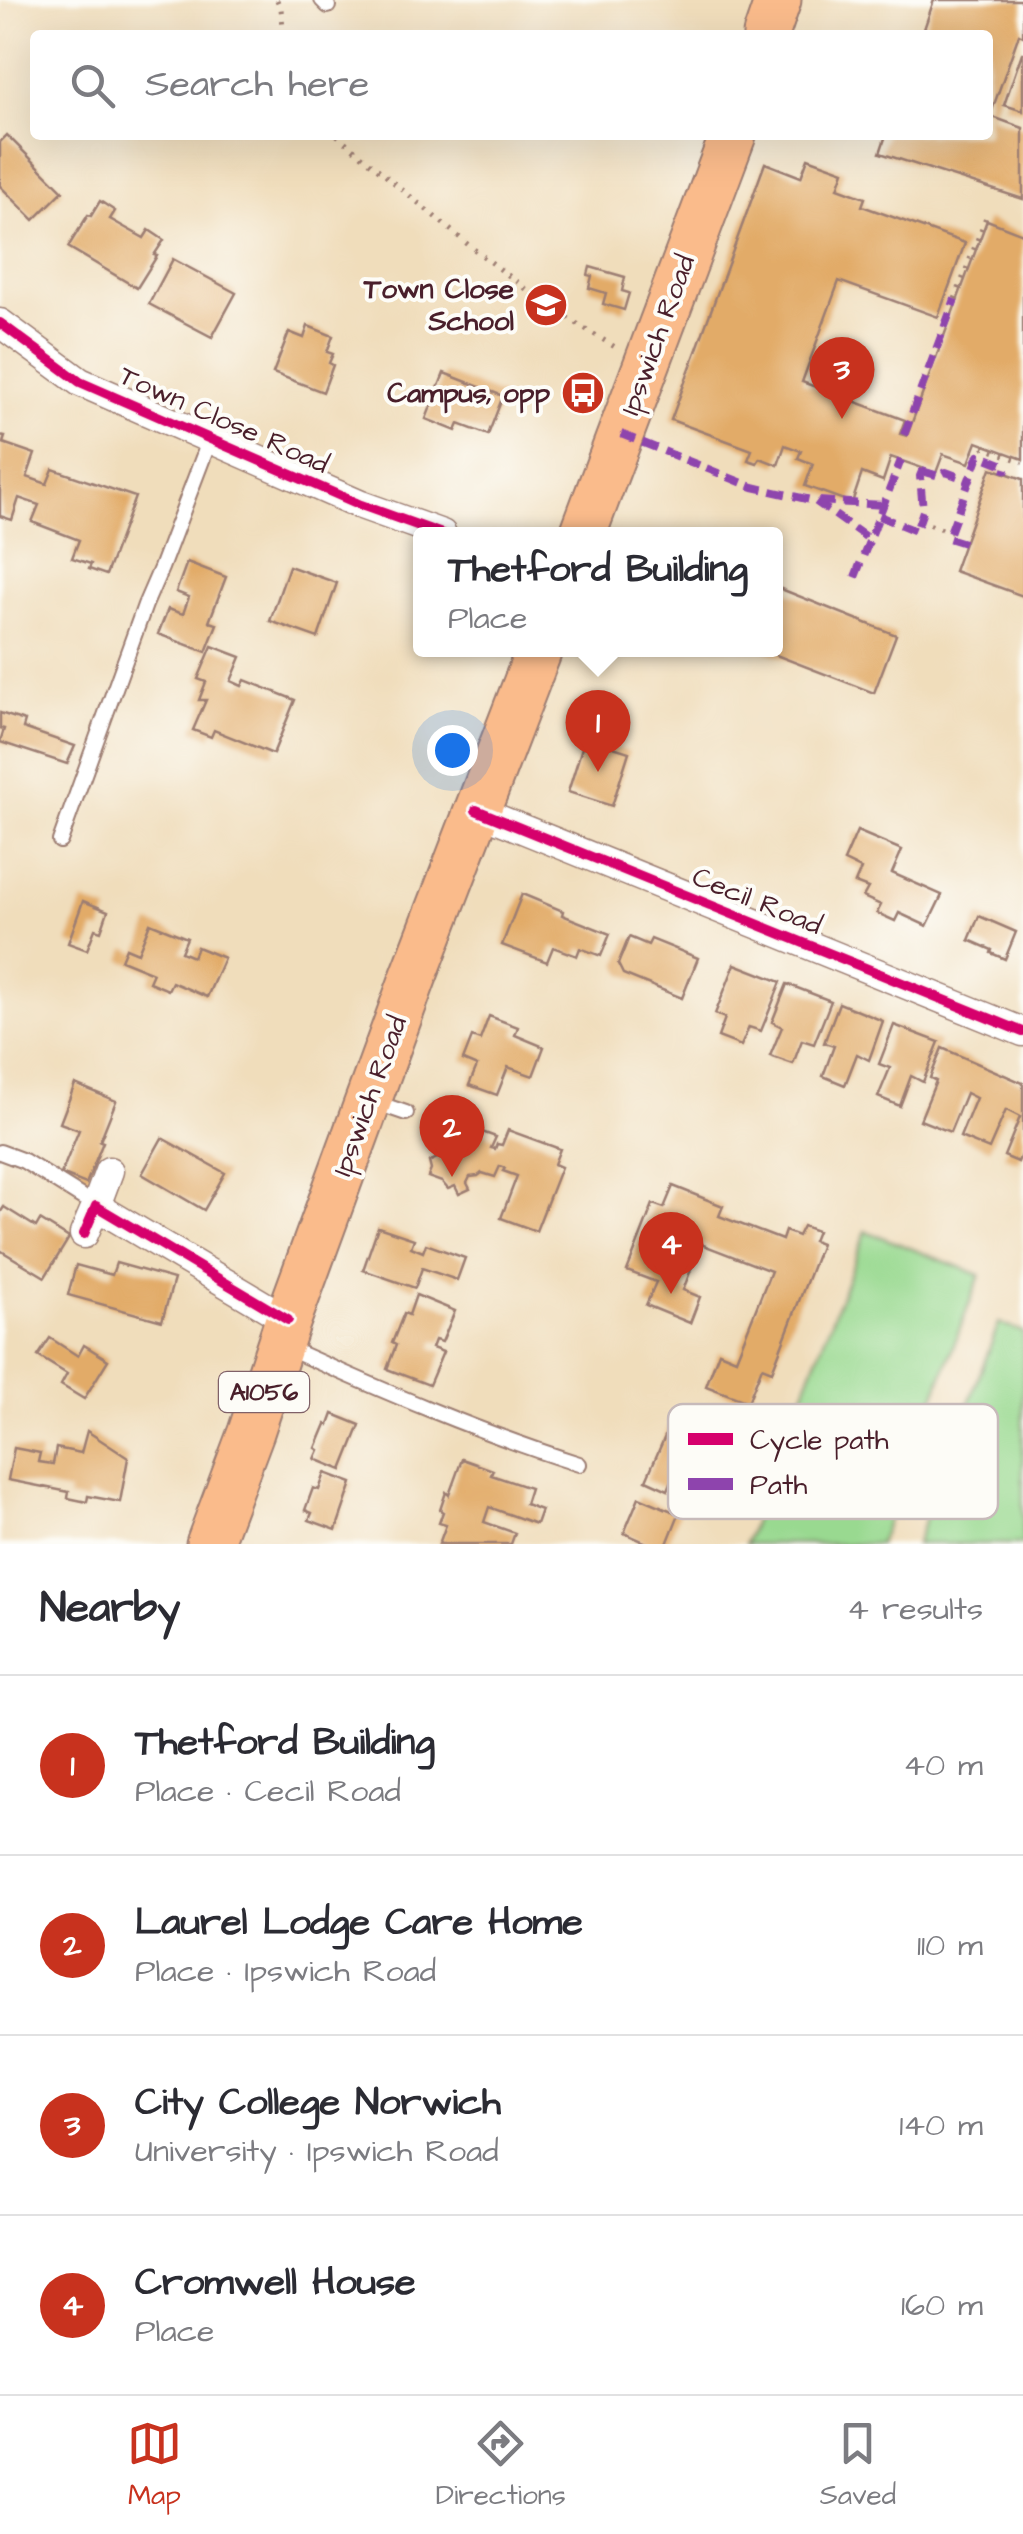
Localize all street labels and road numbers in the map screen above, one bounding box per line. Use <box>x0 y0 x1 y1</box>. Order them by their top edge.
street label: Ipswich Road <box>611 249 705 421</box>
street label: Town Close Road <box>113 356 335 484</box>
street label: Cecil Road <box>686 857 828 945</box>
street label: Ipswich Road <box>323 1010 417 1182</box>
road number: A1056 <box>219 1372 309 1412</box>

